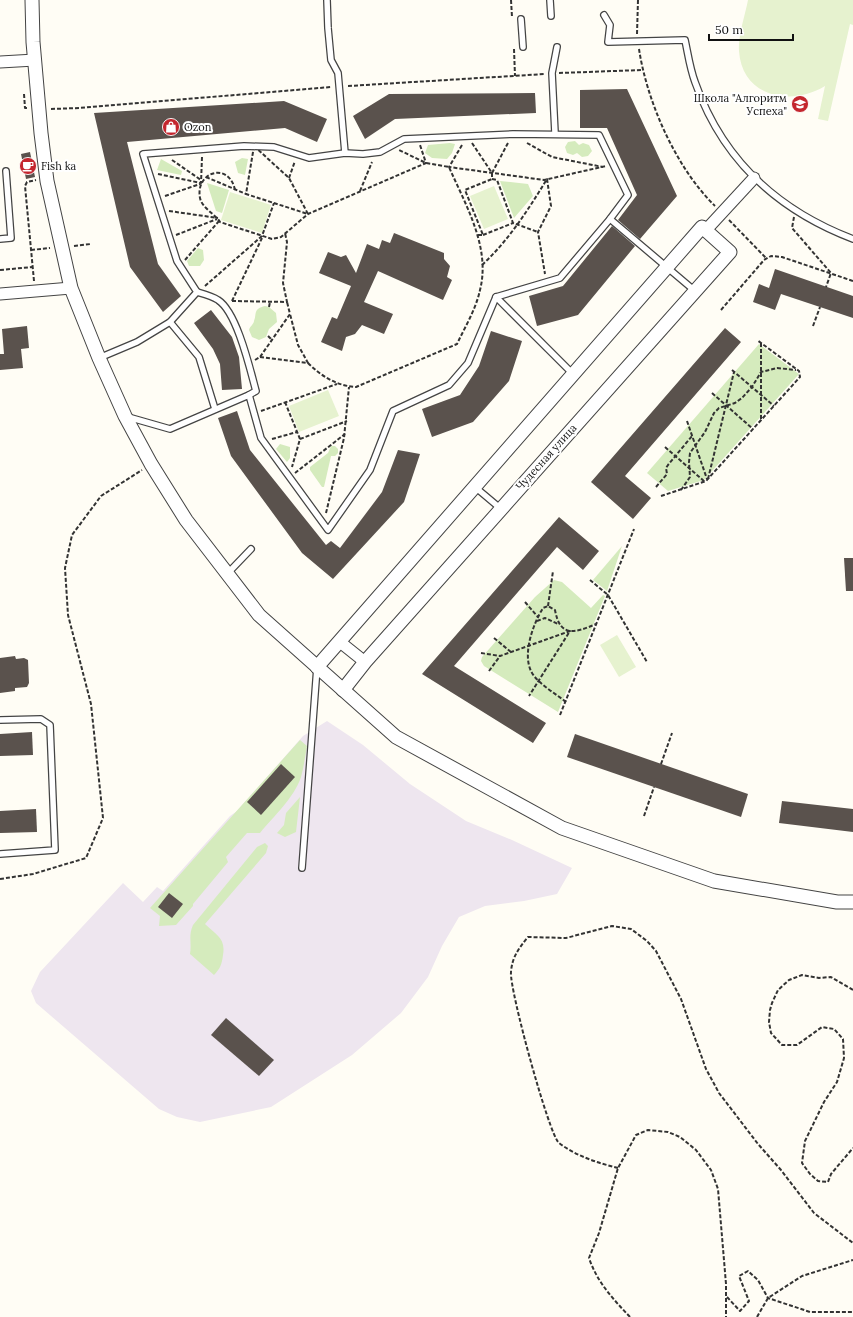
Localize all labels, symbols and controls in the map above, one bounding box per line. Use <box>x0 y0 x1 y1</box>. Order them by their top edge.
scale bar <box>709 16 793 42</box>
text: 50 m <box>715 22 743 37</box>
place label: Школа "Алгоритм Успеха" <box>694 91 787 118</box>
school or university icon: Школа "Алгоритм Успеха" <box>790 94 810 114</box>
shop icon: Ozon <box>161 117 181 137</box>
place label: Ozon <box>184 120 212 134</box>
cafe icon: Fish ka <box>18 156 38 176</box>
place label: Fish ka <box>41 159 77 173</box>
street label: Чудесная улица <box>512 421 580 493</box>

